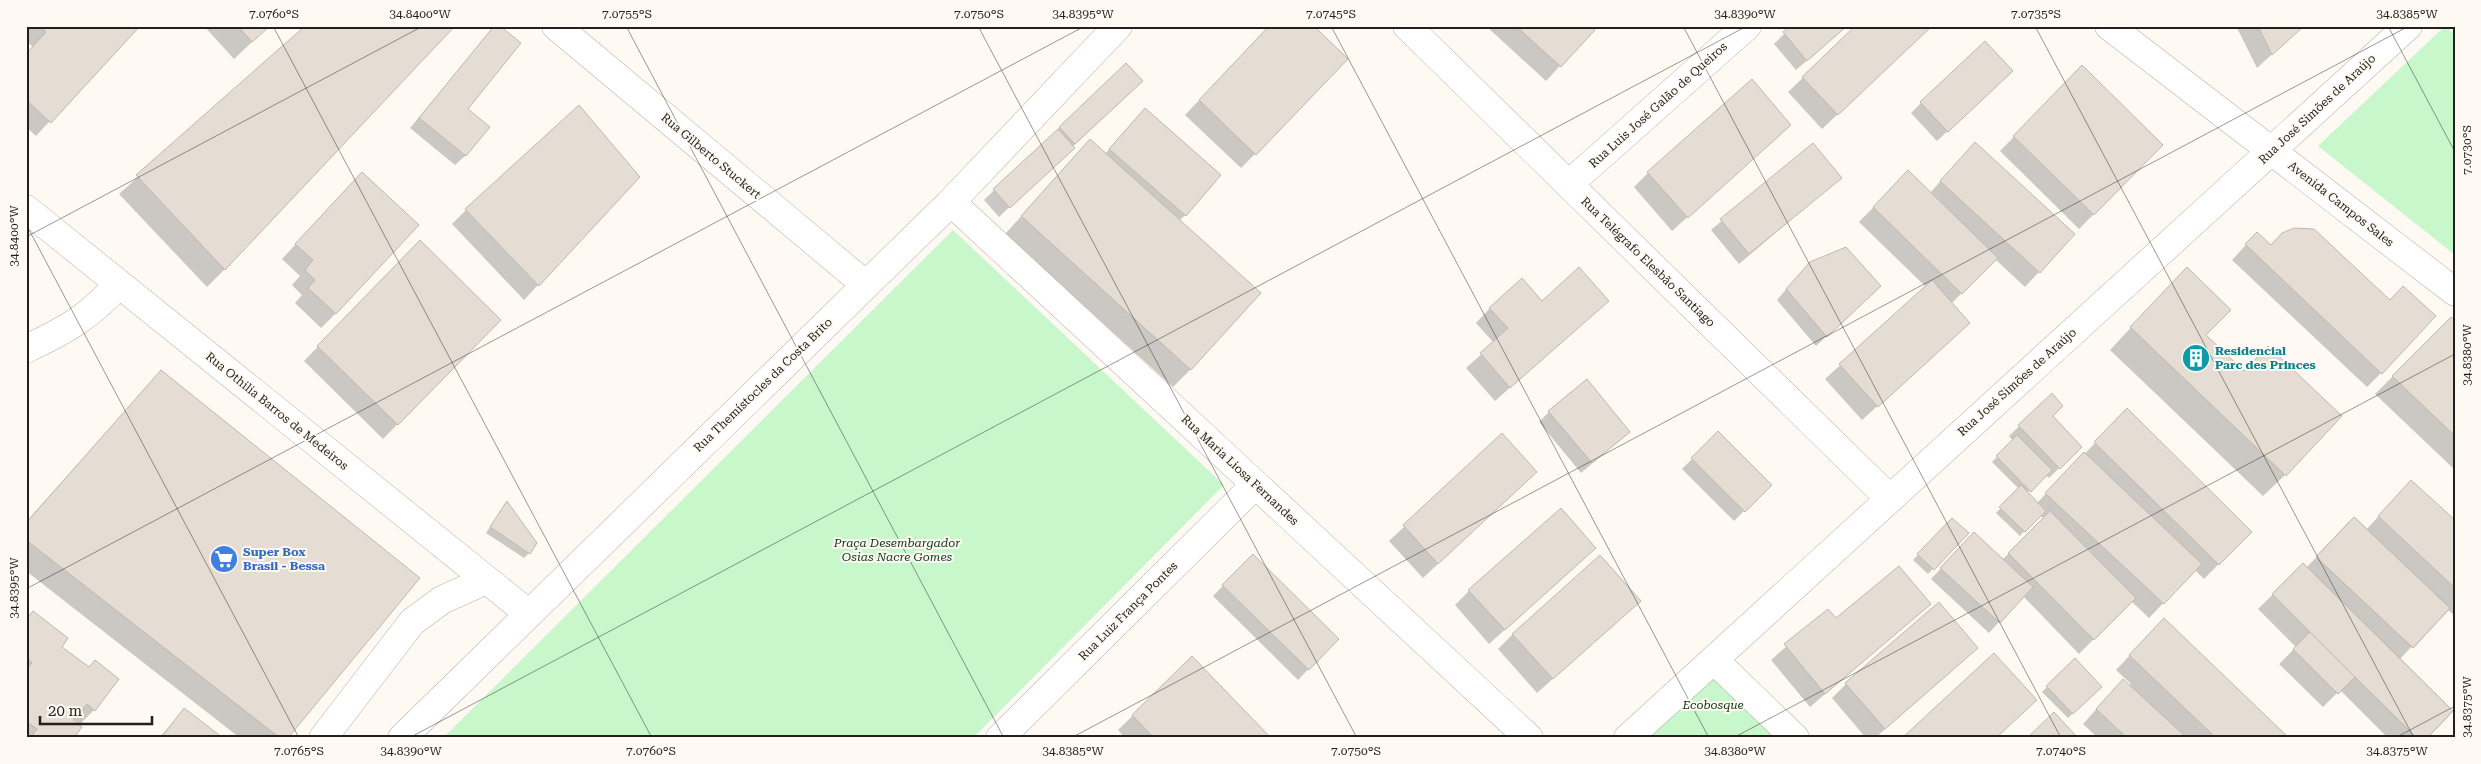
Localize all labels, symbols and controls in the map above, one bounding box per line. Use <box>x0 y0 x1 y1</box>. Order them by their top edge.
text: 7.0760°S <box>249 7 299 21</box>
text: 34.8400°W <box>389 7 452 21</box>
text: 7.0755°S <box>602 7 652 21</box>
text: 7.0750°S <box>954 7 1004 21</box>
text: 34.8395°W <box>1052 7 1115 21</box>
text: 7.0745°S <box>1306 7 1356 21</box>
text: 34.8390°W <box>1714 7 1777 21</box>
text: 7.0735°S <box>2011 7 2061 21</box>
text: 34.8385°W <box>2376 7 2439 21</box>
street label: Rua Luis José Galão de Queiros <box>1586 39 1730 171</box>
street label: Rua José Simões de Araújo <box>2256 51 2378 167</box>
street label: Rua Gilberto Stuckert <box>658 110 764 202</box>
text: 7.0730°S <box>2460 125 2474 175</box>
street label: Avenida Campos Sales <box>2285 158 2397 250</box>
street label: Rua Telégrafo Elesbão Santiago <box>1578 194 1718 330</box>
text: 34.8400°W <box>7 204 21 267</box>
street label: Rua Themístocles da Costa Brito <box>691 315 835 455</box>
text: 34.8380°W <box>2460 323 2474 386</box>
street label: Rua José Simões de Araújo <box>1955 325 2079 439</box>
building icon: Residencial Parc des Princes <box>2181 343 2211 373</box>
place label: Residencial Parc des Princes <box>2215 344 2316 372</box>
street label: Rua Othilia Barros de Medeiros <box>203 349 351 473</box>
street label: Rua Maria Liosa Fernandes <box>1178 412 1302 528</box>
park label: Praça Desembargador Osias Nacre Gomes <box>833 536 960 564</box>
supermarket icon: Super Box Brasil - Bessa <box>209 544 239 574</box>
place label: Super Box Brasil - Bessa <box>243 545 325 573</box>
text: 34.8395°W <box>7 556 21 619</box>
street label: Rua Luiz França Pontes <box>1076 558 1181 663</box>
text: 34.8375°W <box>2460 675 2474 738</box>
scale bar <box>40 694 152 726</box>
park label: Ecobosque <box>1681 698 1744 712</box>
text: 20 m <box>48 702 83 720</box>
text: 7.0765°S <box>274 744 324 758</box>
text: 34.8390°W <box>380 744 443 758</box>
text: 7.0760°S <box>626 744 676 758</box>
text: 34.8385°W <box>1042 744 1105 758</box>
text: 7.0750°S <box>1331 744 1381 758</box>
text: 34.8380°W <box>1704 744 1767 758</box>
text: 7.0740°S <box>2036 744 2086 758</box>
text: 34.8375°W <box>2366 744 2429 758</box>

